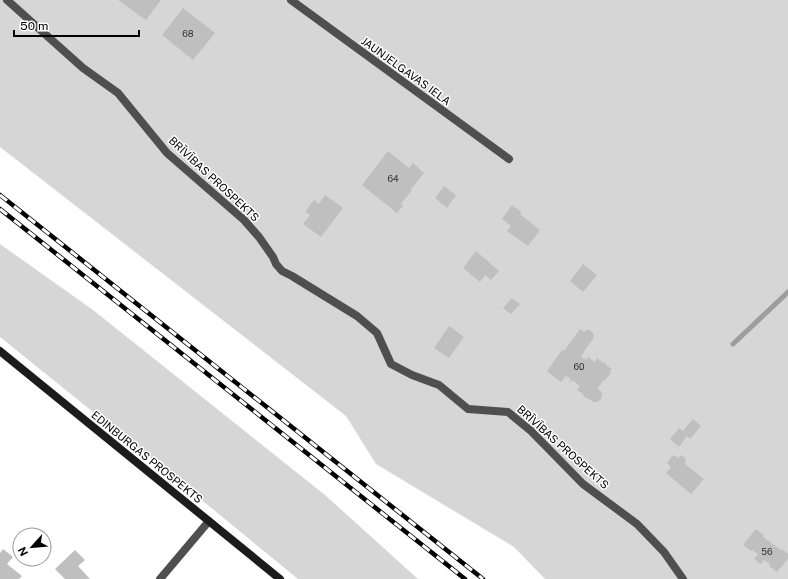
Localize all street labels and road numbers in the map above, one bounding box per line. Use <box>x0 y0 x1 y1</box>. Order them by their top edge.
street label: JAUNJELGAVAS IELA <box>359 35 453 108</box>
street label: BRĪVĪBAS PROSPEKTS <box>167 134 261 224</box>
street label: BRĪVĪBAS PROSPEKTS <box>515 403 611 491</box>
street label: EDINBURGAS PROSPEKTS <box>89 409 205 505</box>

